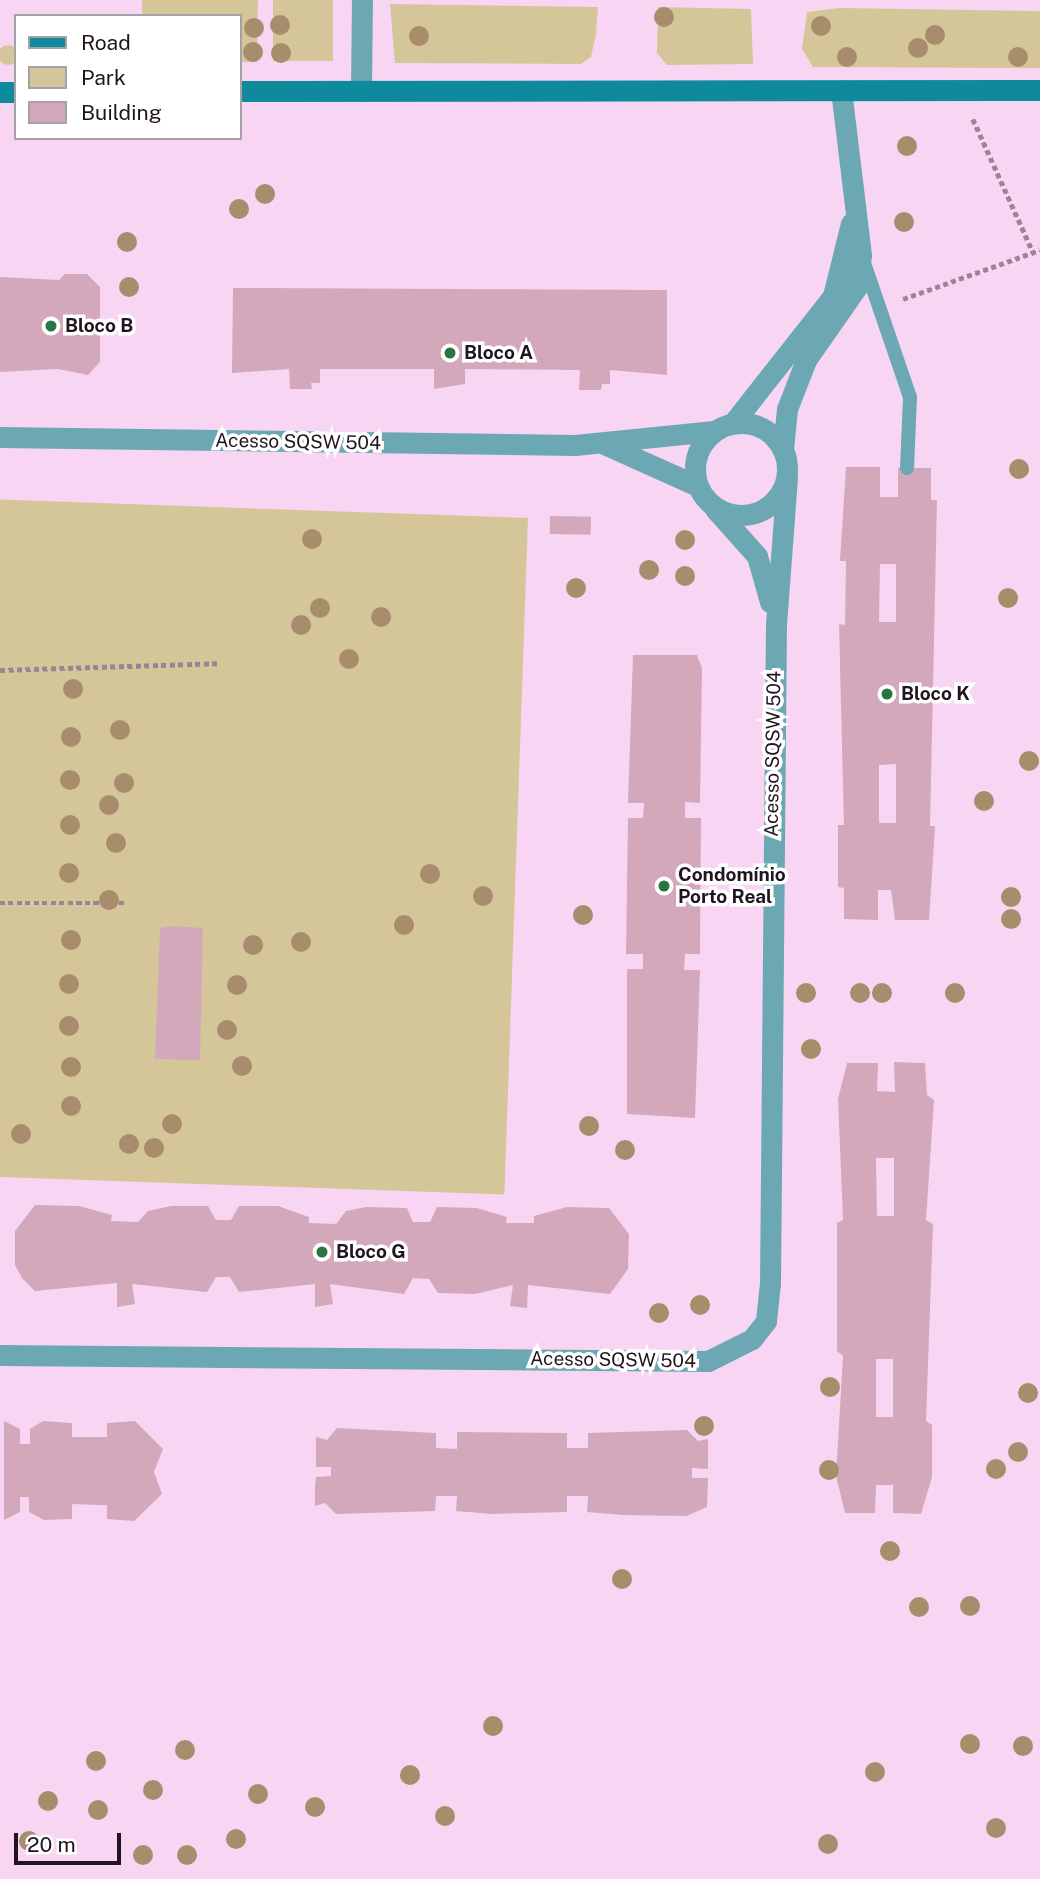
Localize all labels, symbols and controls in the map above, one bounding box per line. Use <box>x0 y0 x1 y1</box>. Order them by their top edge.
legend <box>14 14 242 140</box>
text: Road <box>81 30 131 55</box>
text: Park <box>81 65 126 90</box>
text: Building <box>81 100 162 125</box>
place label: Bloco B <box>65 315 133 337</box>
marker: Bloco B <box>43 318 59 334</box>
place label: Bloco A <box>464 342 533 364</box>
marker: Bloco A <box>442 345 458 361</box>
street label: Acesso SQSW 504 <box>215 429 381 455</box>
street label: Acesso SQSW 504 <box>760 671 786 837</box>
place label: Bloco K <box>901 683 970 705</box>
marker: Bloco K <box>879 686 895 702</box>
place label: Condomínio Porto Real <box>678 864 786 908</box>
marker: Condomínio Porto Real <box>656 878 672 894</box>
place label: Bloco G <box>336 1241 406 1263</box>
marker: Bloco G <box>314 1244 330 1260</box>
street label: Acesso SQSW 504 <box>530 1347 696 1373</box>
scale bar <box>18 1820 124 1864</box>
text: 20 m <box>27 1832 76 1857</box>

